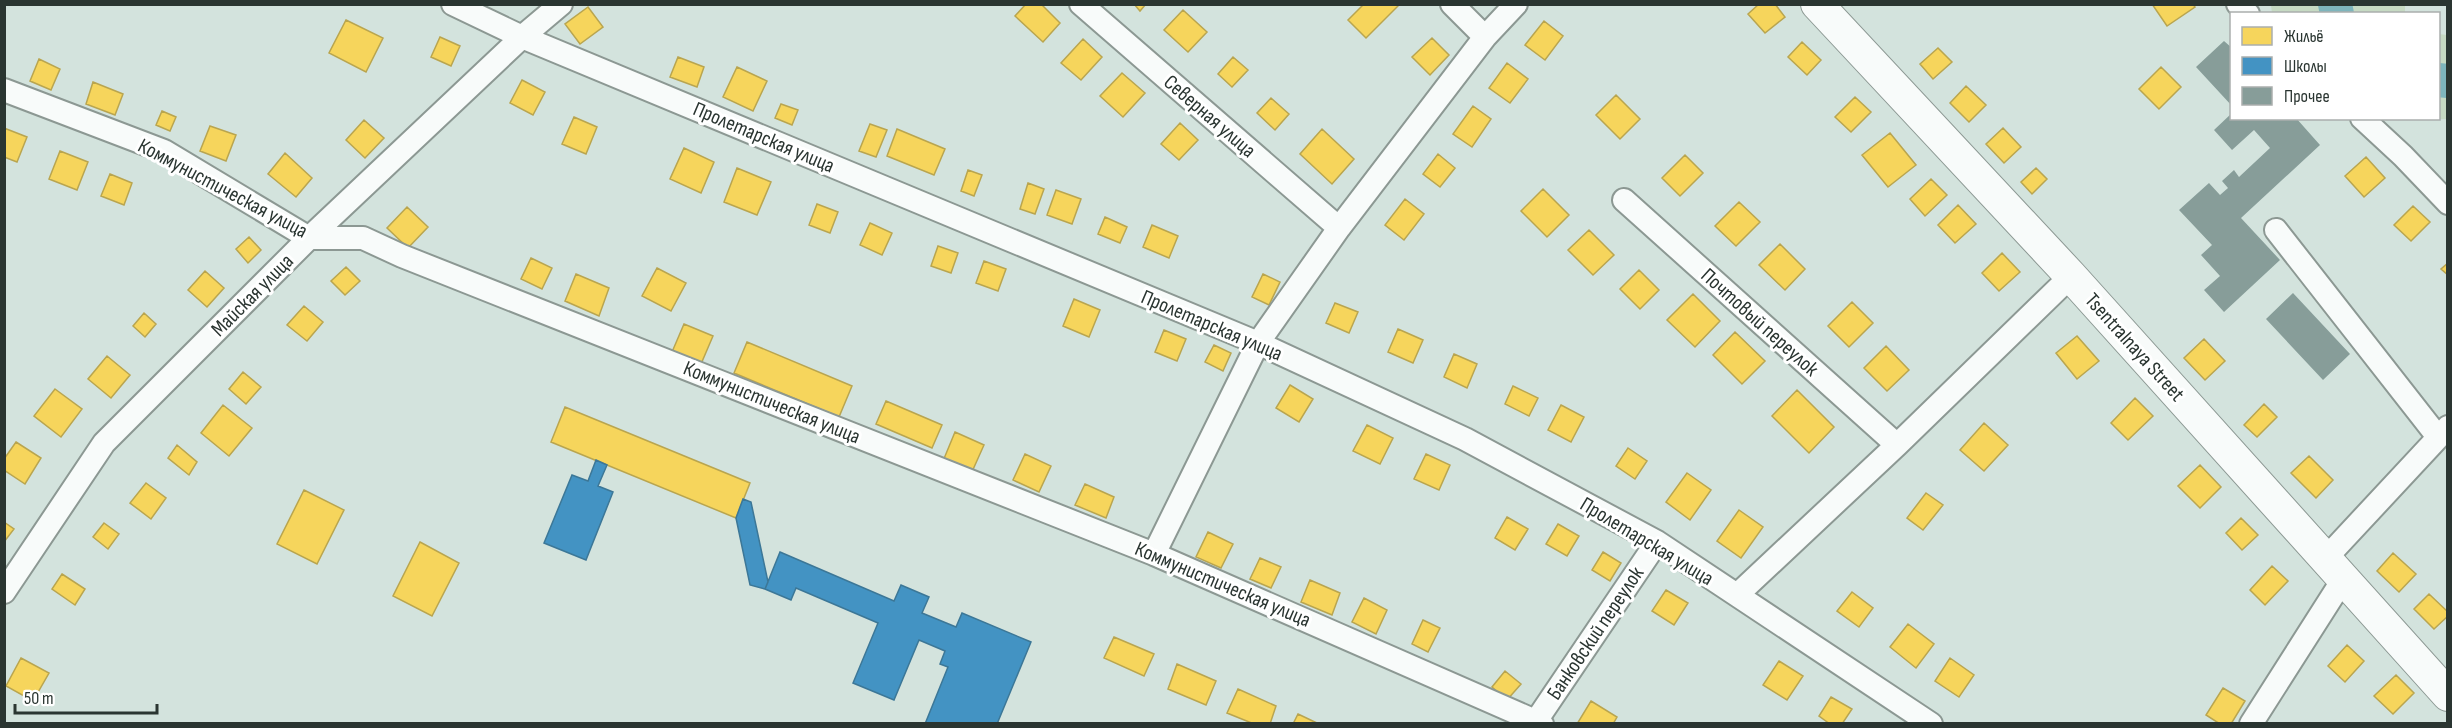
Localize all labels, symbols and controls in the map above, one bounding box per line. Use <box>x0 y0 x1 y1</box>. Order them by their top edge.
legend <box>2230 12 2440 120</box>
text: Жильё <box>2284 26 2324 47</box>
text: Школы <box>2284 56 2327 77</box>
street label: Северная улица <box>1159 70 1261 163</box>
text: Прочее <box>2284 86 2330 107</box>
street label: Пролетарская улица <box>689 96 838 178</box>
street label: Коммунистическая улица <box>134 133 312 244</box>
street label: Майская улица <box>206 249 299 342</box>
street label: Почтовый переулок <box>1696 263 1824 382</box>
street label: Пролетарская улица <box>1137 284 1286 366</box>
street label: Tsentralnaya Street <box>2080 288 2190 407</box>
street label: Коммунистическая улица <box>680 356 864 449</box>
street label: Пролетарская улица <box>1576 492 1718 591</box>
street label: Коммунистическая улица <box>1131 536 1314 633</box>
street label: Банковский переулок <box>1542 562 1649 704</box>
scale bar <box>15 677 158 715</box>
text: 50 m <box>24 688 54 709</box>

